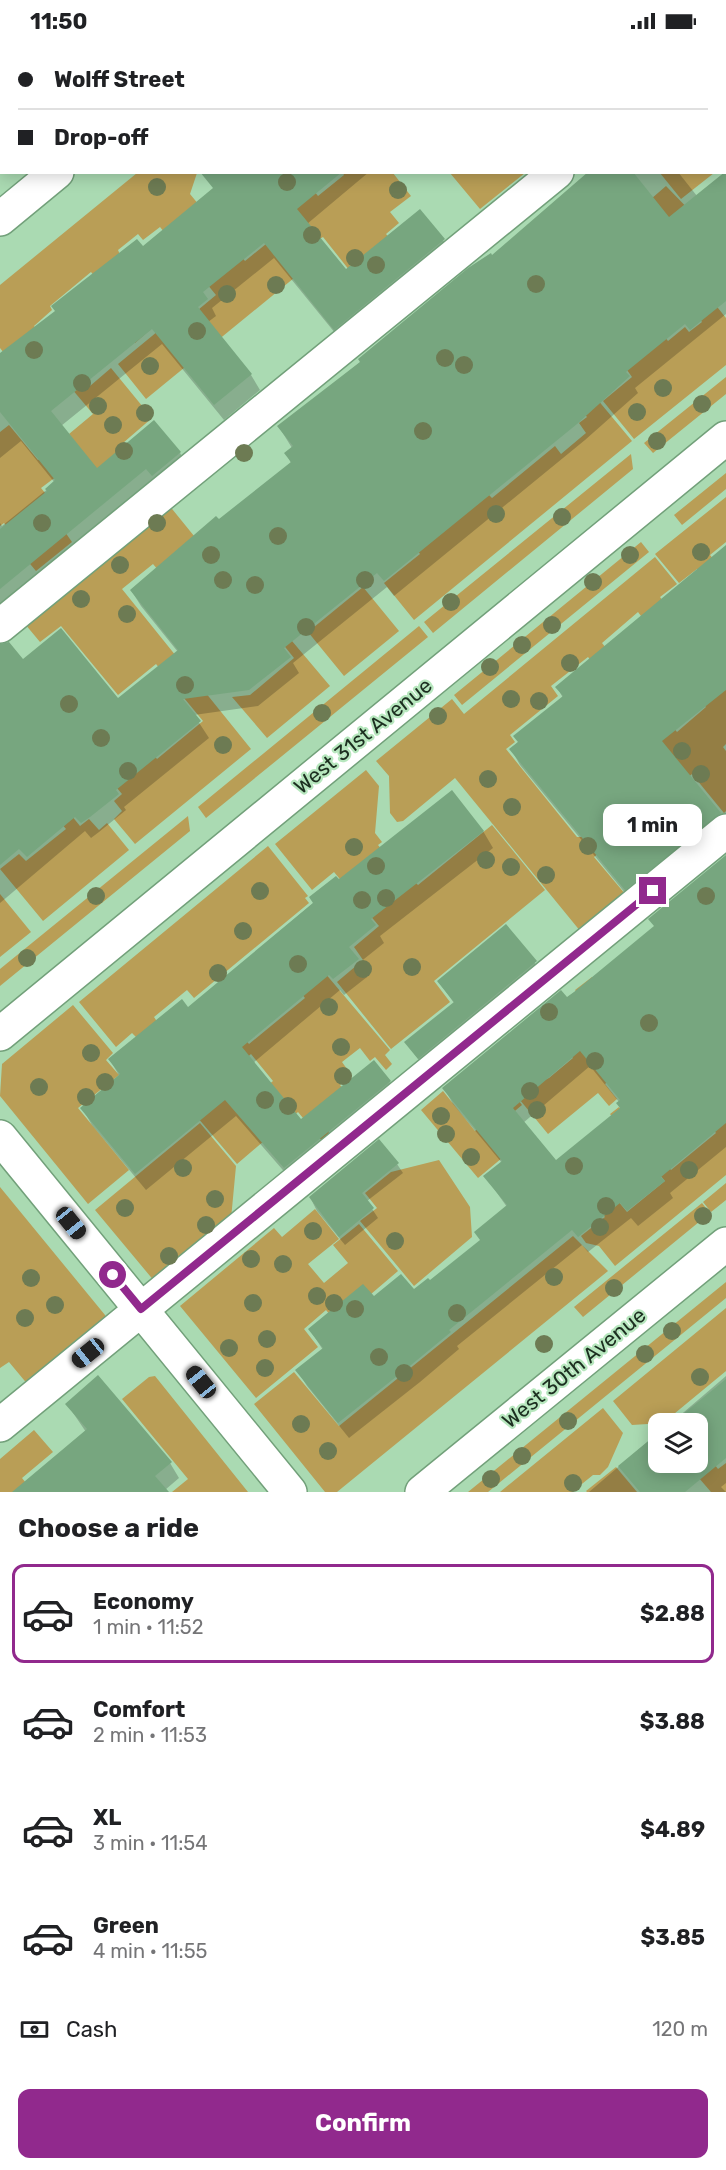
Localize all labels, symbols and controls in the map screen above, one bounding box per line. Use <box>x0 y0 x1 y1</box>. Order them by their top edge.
text: 11:50 <box>30 8 87 35</box>
text: Wolff Street <box>54 66 185 93</box>
text: Drop-off <box>54 124 149 151</box>
street label: West 31st Avenue <box>289 672 437 799</box>
callout: 1 min <box>604 804 702 846</box>
text: 1 min <box>627 813 678 837</box>
route end <box>639 877 666 904</box>
car <box>53 1203 89 1243</box>
route start <box>99 1261 126 1288</box>
street label: West 30th Avenue <box>497 1302 650 1433</box>
car <box>68 1335 108 1371</box>
car <box>183 1362 219 1402</box>
map controls <box>648 1413 708 1473</box>
button: layers <box>648 1413 708 1473</box>
text: Choose a ride <box>18 1512 199 1544</box>
icon: car <box>21 1587 75 1641</box>
text: Economy <box>93 1588 194 1615</box>
text: $2.88 <box>640 1600 705 1627</box>
text: 1 min · 11:52 <box>93 1615 203 1639</box>
icon: car <box>21 1695 75 1749</box>
text: Comfort <box>93 1696 185 1723</box>
text: $3.88 <box>640 1708 705 1735</box>
text: 2 min · 11:53 <box>93 1723 207 1747</box>
icon: car <box>21 1803 75 1857</box>
text: XL <box>93 1804 121 1831</box>
text: $4.89 <box>640 1816 705 1843</box>
text: 3 min · 11:54 <box>93 1831 208 1855</box>
icon: car <box>21 1911 75 1965</box>
text: Green <box>93 1912 159 1939</box>
text: $3.85 <box>641 1924 705 1951</box>
text: 4 min · 11:55 <box>93 1939 207 1963</box>
icon: cash <box>18 2013 51 2046</box>
text: Cash <box>66 2016 117 2043</box>
text: 120 m <box>652 2017 708 2041</box>
button: Confirm <box>18 2089 708 2158</box>

